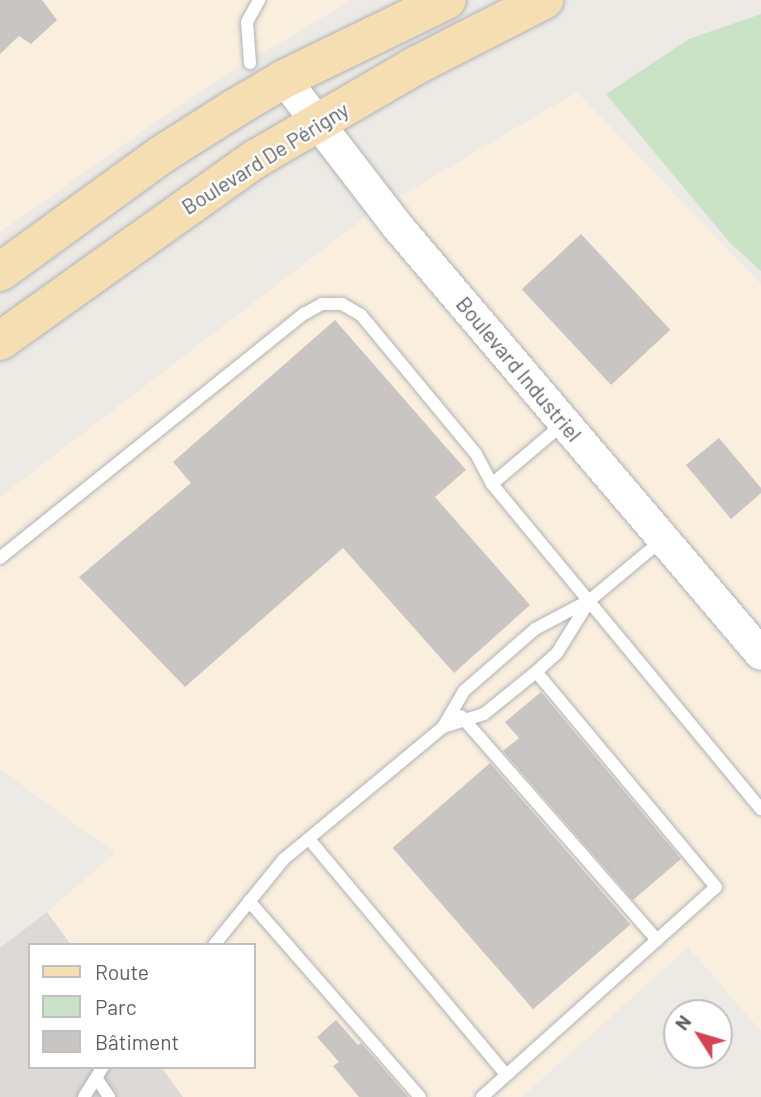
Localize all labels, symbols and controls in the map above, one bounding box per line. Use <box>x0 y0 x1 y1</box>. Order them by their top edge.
street label: Boulevard De Périgny <box>177 96 353 220</box>
street label: Boulevard Industriel <box>451 291 587 447</box>
legend <box>28 943 256 1069</box>
text: Route <box>95 959 149 984</box>
text: Parc <box>95 994 137 1019</box>
north arrow <box>663 999 733 1069</box>
text: N <box>669 1010 695 1034</box>
text: Bâtiment <box>95 1029 179 1054</box>

